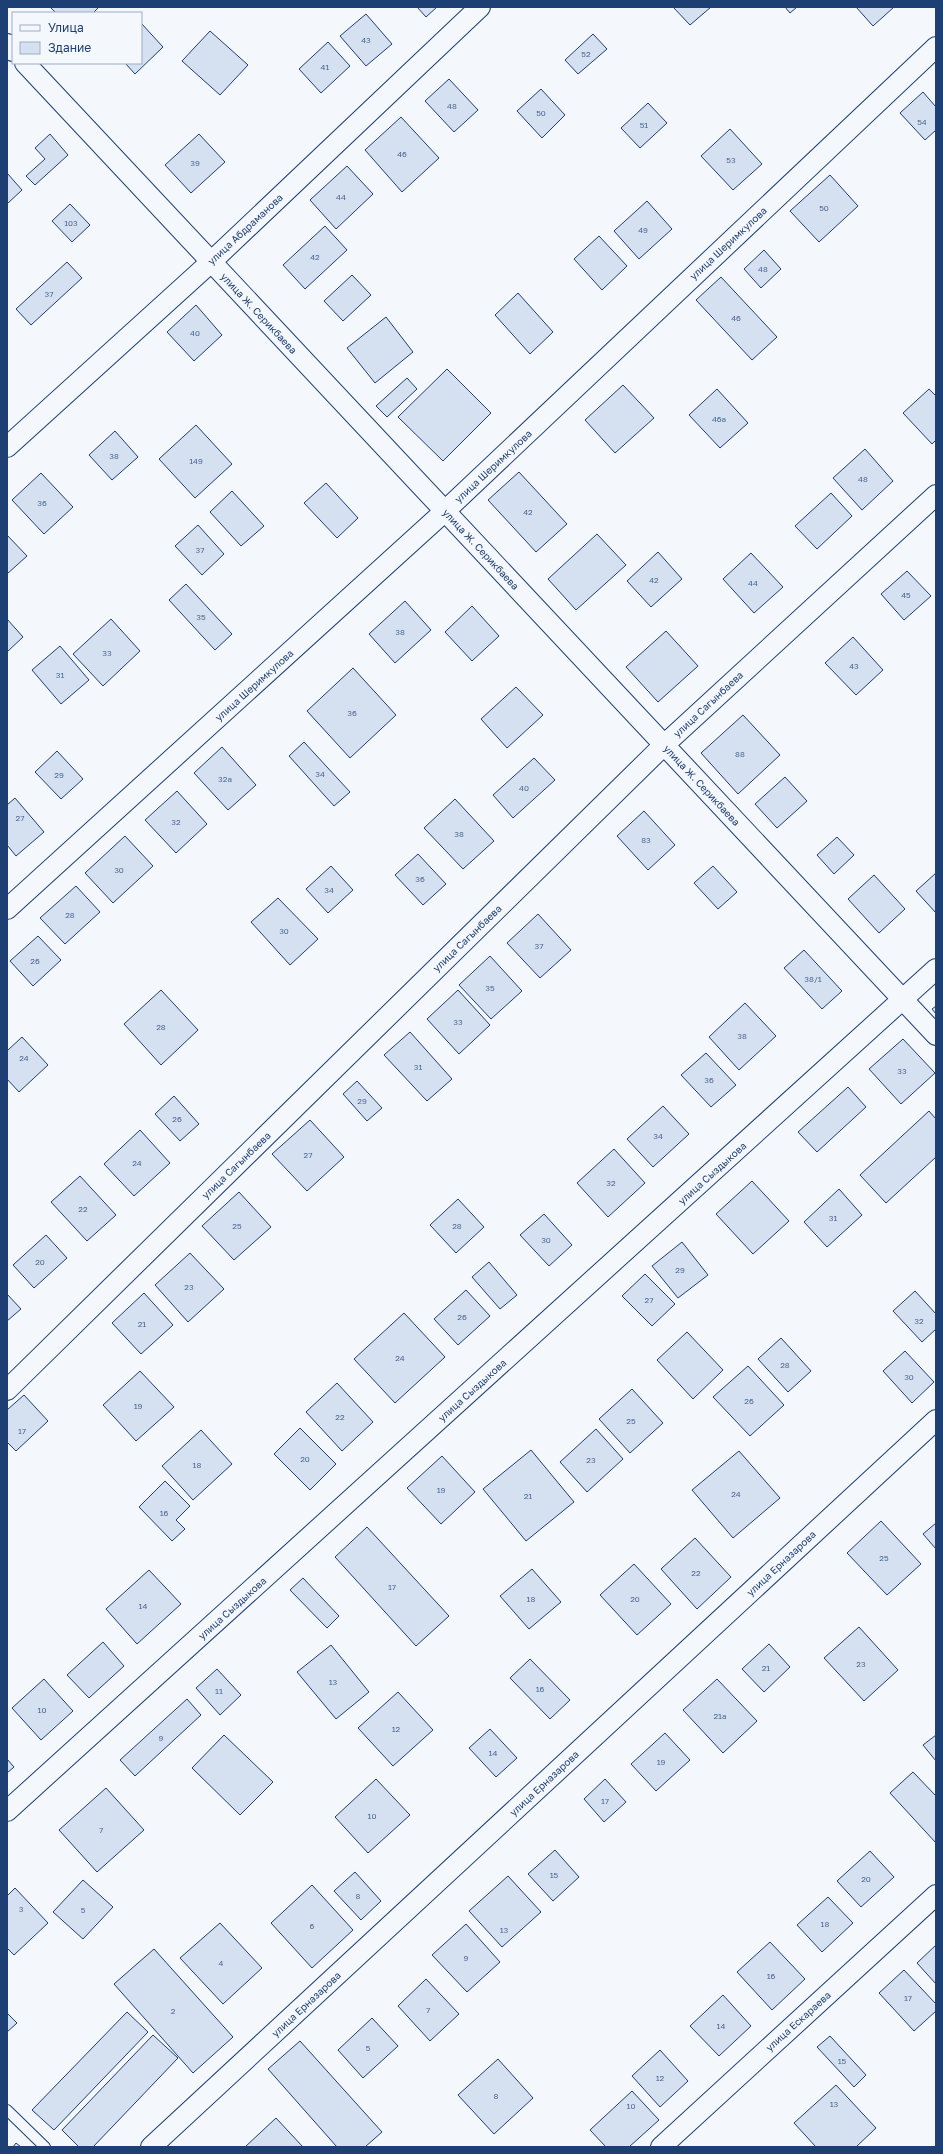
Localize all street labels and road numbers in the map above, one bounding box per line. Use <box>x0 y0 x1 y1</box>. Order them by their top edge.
street label: улица Абдраманова <box>205 191 285 267</box>
street label: улица Шеримкулова <box>687 204 769 282</box>
street label: улица Ж. Серикбаева <box>218 270 300 356</box>
street label: улица Шеримкулова <box>452 427 534 505</box>
street label: улица Ж. Серикбаева <box>440 506 522 592</box>
street label: улица Шеримкулова <box>212 647 296 723</box>
street label: улица Сагынбаева <box>671 669 745 739</box>
street label: улица Ж. Серикбаева <box>661 742 743 828</box>
street label: улица Сагынбаева <box>430 902 504 974</box>
street label: улица Сагынбаева <box>199 1129 273 1201</box>
street label: улица Сыздыкова <box>676 1139 748 1207</box>
street label: улица Сыздыкова <box>436 1356 508 1424</box>
street label: улица Ерназарова <box>744 1528 818 1598</box>
street label: улица Сыздыкова <box>196 1574 268 1642</box>
street label: улица Ерназарова <box>507 1748 581 1818</box>
street label: улица Ерназарова <box>269 1969 343 2039</box>
street label: улица Ескараева <box>763 1989 833 2053</box>

